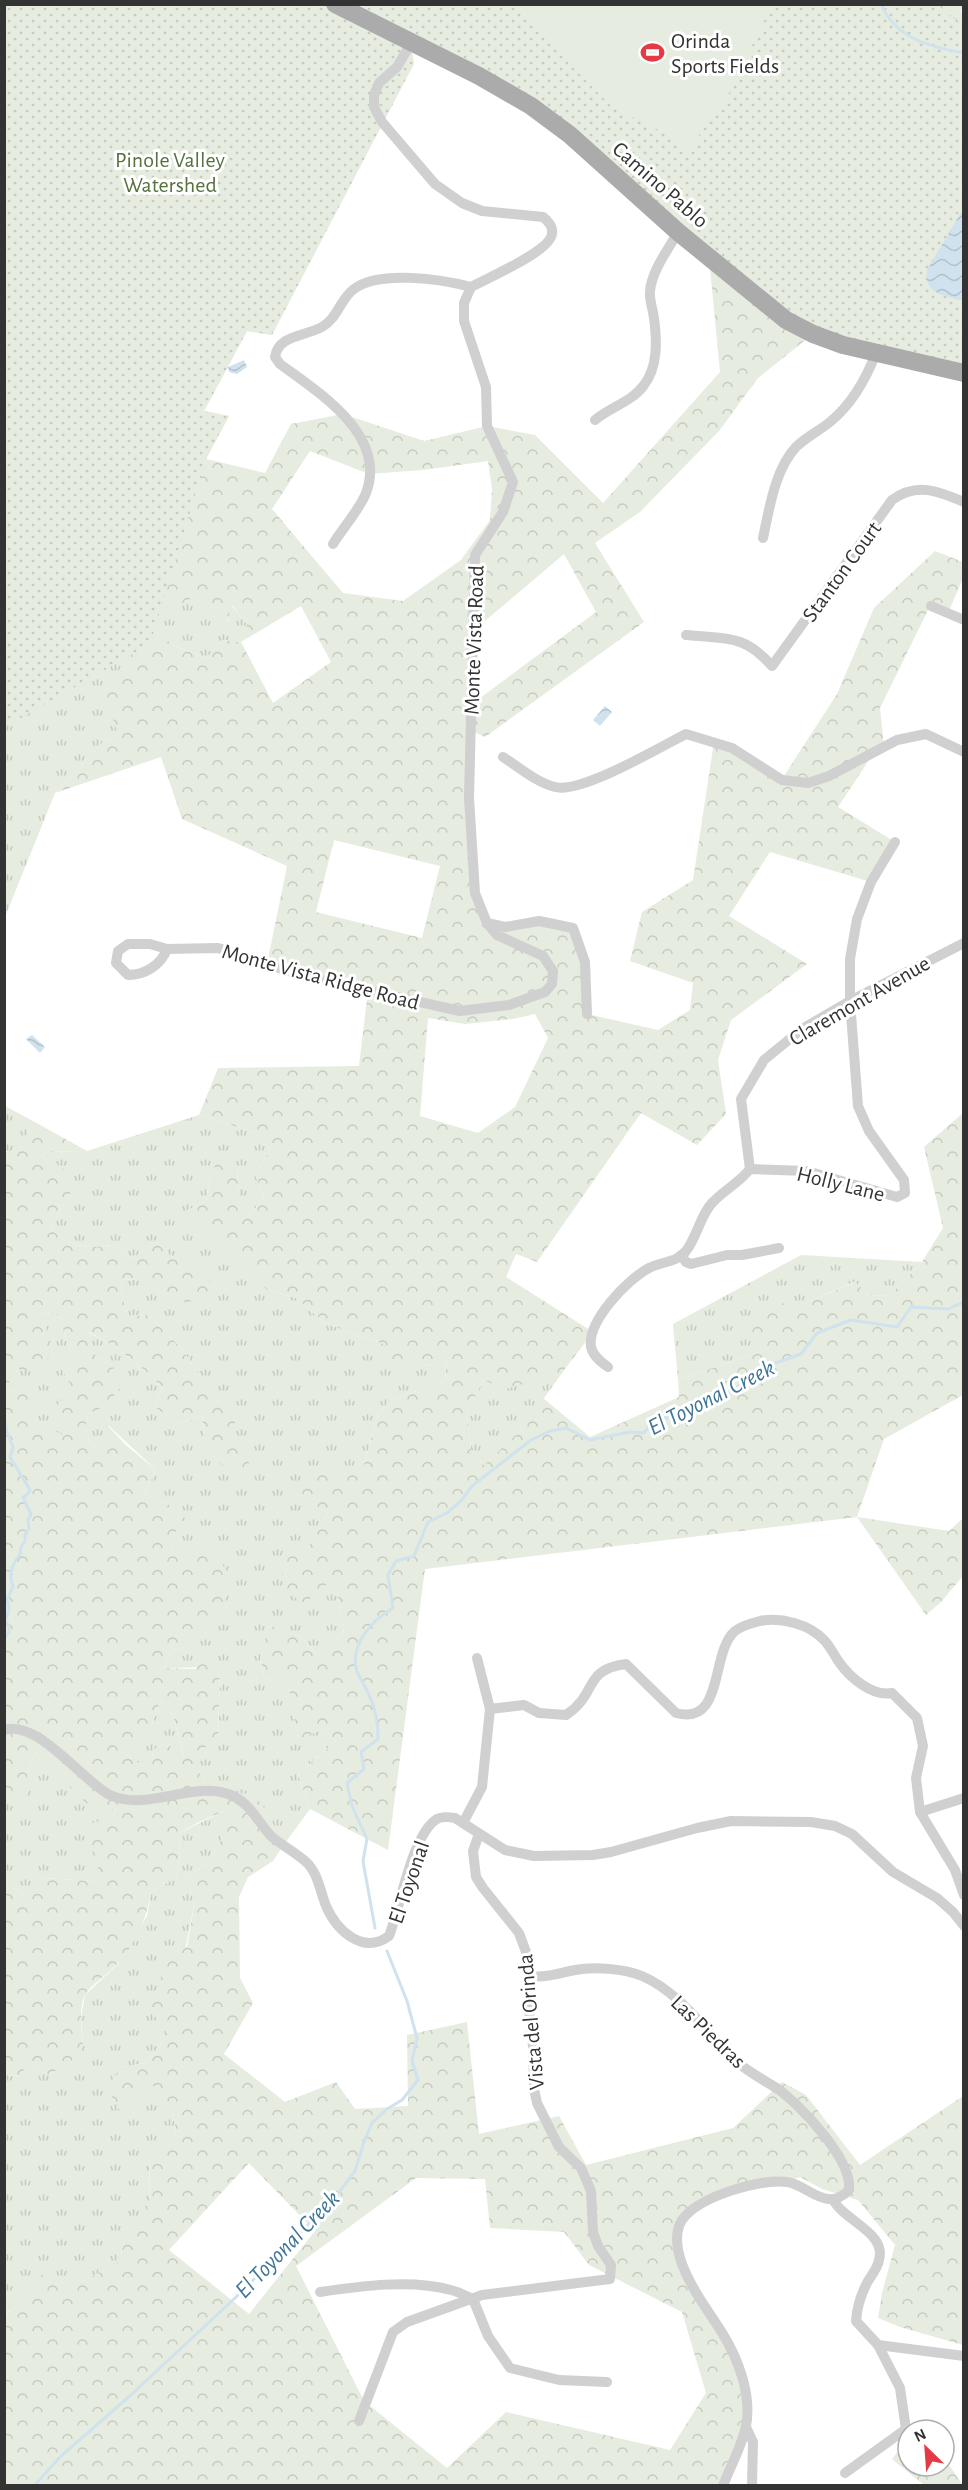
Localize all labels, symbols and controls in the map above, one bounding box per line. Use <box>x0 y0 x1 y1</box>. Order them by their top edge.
place label: Orinda Sports Fields <box>671 30 779 77</box>
sports icon: Orinda Sports Fields <box>640 40 666 66</box>
street label: Camino Pablo <box>608 138 712 232</box>
park label: Pinole Valley Watershed <box>115 149 226 196</box>
street label: Stanton Court <box>798 517 885 626</box>
street label: Monte Vista Road <box>460 565 488 715</box>
street label: Monte Vista Ridge Road <box>220 940 422 1014</box>
street label: Claremont Avenue <box>785 952 934 1050</box>
street label: Holly Lane <box>794 1162 887 1206</box>
water label: El Toyonal Creek <box>644 1356 779 1440</box>
street label: El Toyonal <box>385 1838 433 1927</box>
street label: Vista del Orinda <box>514 1953 548 2091</box>
street label: Las Piedras <box>667 1991 750 2072</box>
water label: El Toyonal Creek <box>231 2186 345 2303</box>
north arrow <box>896 2418 956 2478</box>
text: N <box>912 2426 929 2445</box>

